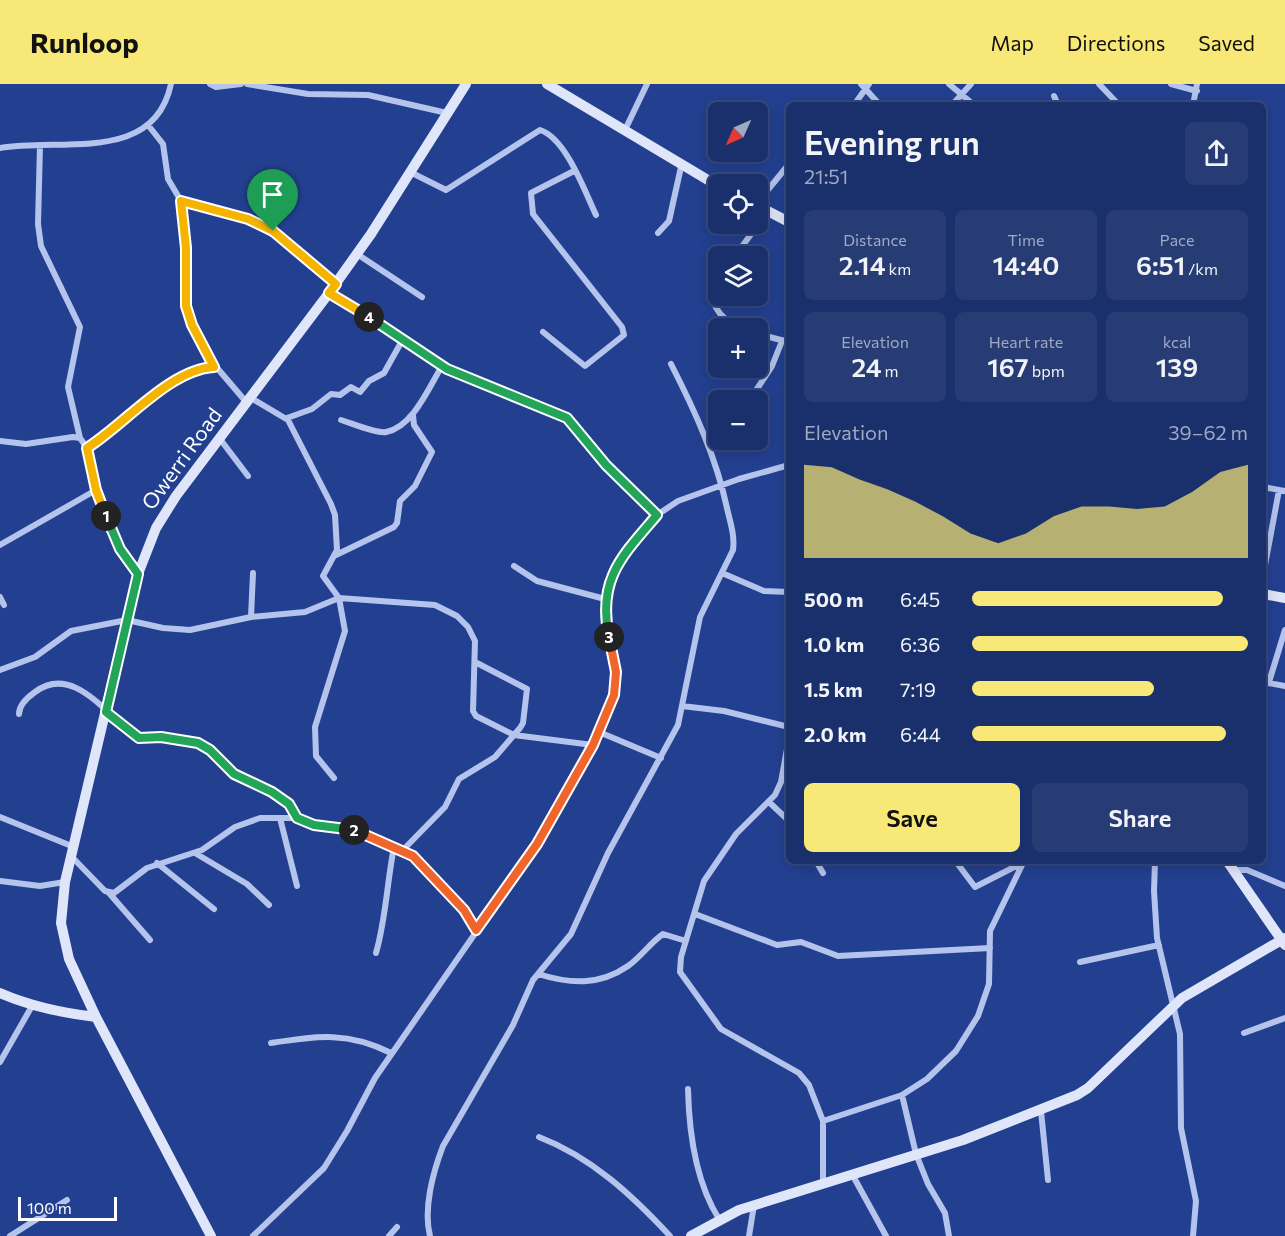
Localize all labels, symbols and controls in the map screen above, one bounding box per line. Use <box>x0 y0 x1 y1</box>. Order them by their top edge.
text: Runloop <box>30 25 139 59</box>
text: Map <box>991 30 1034 55</box>
text: Directions <box>1067 30 1165 55</box>
text: Saved <box>1198 30 1255 55</box>
north arrow <box>708 102 768 162</box>
map controls <box>708 102 768 450</box>
text: Evening run <box>804 121 980 162</box>
button: share <box>1185 122 1248 185</box>
text: 21:51 <box>804 164 848 188</box>
pin <box>247 169 298 231</box>
button: locate <box>708 174 768 234</box>
icon: arrive <box>256 178 289 211</box>
text: Distance <box>843 230 907 249</box>
text: Time <box>1008 230 1044 249</box>
text: Pace <box>1160 230 1194 249</box>
button: layers <box>708 246 768 306</box>
text: 2.14 <box>839 249 886 280</box>
text: 14:40 <box>992 249 1060 280</box>
text: 6:51 <box>1136 249 1185 280</box>
text: km <box>886 259 911 278</box>
text: /km <box>1185 259 1218 278</box>
pin: 4 <box>354 302 384 332</box>
text: 4 <box>364 307 374 326</box>
button: + <box>708 318 768 378</box>
text: Elevation <box>841 332 909 351</box>
text: Heart rate <box>989 332 1063 351</box>
text: kcal <box>1163 332 1191 351</box>
text: 24 <box>851 351 882 382</box>
text: 167 <box>987 351 1029 382</box>
text: 139 <box>1156 351 1198 382</box>
text: m <box>882 361 899 380</box>
text: bpm <box>1029 361 1065 380</box>
button: − <box>708 390 768 450</box>
street label: Owerri Road <box>135 402 226 514</box>
text: Elevation <box>804 420 889 444</box>
text: 39–62 m <box>1168 420 1248 444</box>
pin: 1 <box>91 501 121 531</box>
text: 1 <box>102 506 110 525</box>
text: 500 m <box>804 587 864 611</box>
text: 6:45 <box>900 587 940 611</box>
pin: 3 <box>594 622 624 652</box>
text: 3 <box>604 627 614 646</box>
text: 1.0 km <box>804 632 864 656</box>
text: 6:36 <box>900 632 940 656</box>
text: 1.5 km <box>804 677 863 701</box>
text: 7:19 <box>900 677 936 701</box>
text: 2.0 km <box>804 722 866 746</box>
text: 6:44 <box>900 722 941 746</box>
button: Save <box>804 783 1020 852</box>
button: Share <box>1032 783 1248 852</box>
pin: 2 <box>339 815 369 845</box>
text: 2 <box>349 820 359 839</box>
scale bar <box>18 1194 117 1222</box>
text: 100 m <box>27 1198 72 1217</box>

